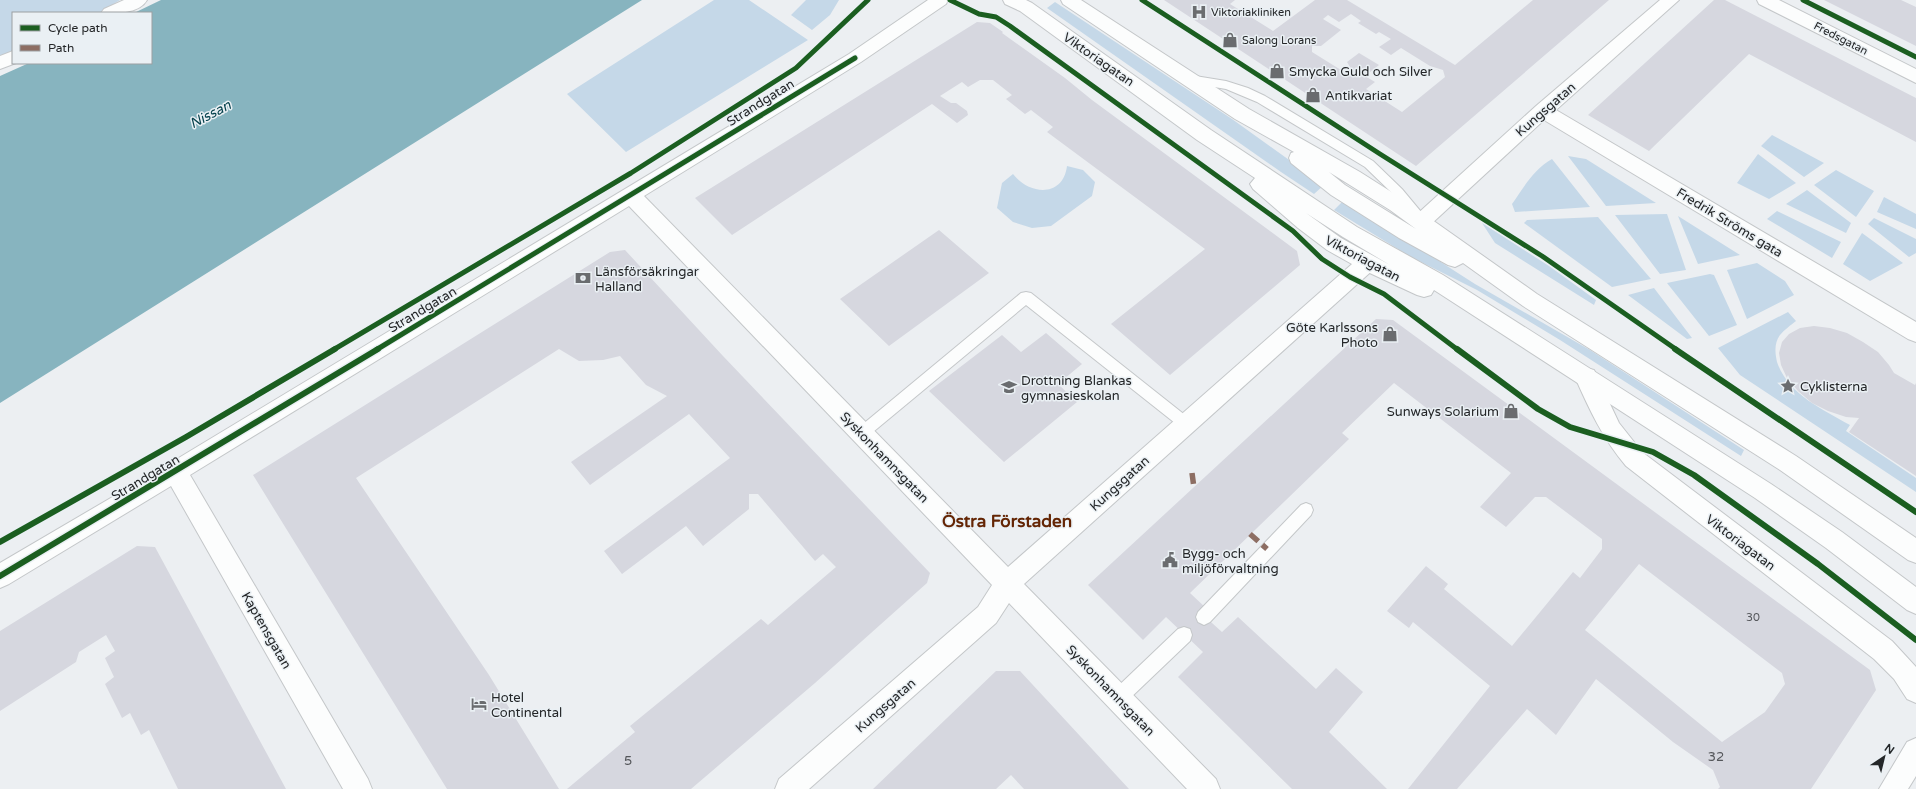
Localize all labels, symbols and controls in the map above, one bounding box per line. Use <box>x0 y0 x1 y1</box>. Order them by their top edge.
hospital icon: Viktoriakliniken <box>1190 3 1208 21</box>
place label: Viktoriakliniken <box>1211 6 1291 19</box>
legend <box>12 12 152 64</box>
street label: Fredsgatan <box>1812 19 1870 58</box>
text: Cycle path <box>48 21 107 35</box>
street label: Viktoriagatan <box>1060 29 1137 90</box>
shop icon: Salong Lorans <box>1221 31 1239 49</box>
place label: Salong Lorans <box>1242 34 1316 47</box>
text: Path <box>48 41 74 55</box>
shop icon: Smycka Guld och Silver <box>1268 62 1286 80</box>
place label: Smycka Guld och Silver <box>1289 64 1432 80</box>
street label: Strandgatan <box>724 76 797 130</box>
street label: Kungsgatan <box>1512 79 1579 140</box>
shop icon: Antikvariat <box>1304 86 1322 104</box>
place label: Antikvariat <box>1325 88 1392 104</box>
water label: Nissan <box>187 96 234 132</box>
street label: Fredrik Ströms gata <box>1673 185 1786 261</box>
street label: Viktoriagatan <box>1322 232 1403 285</box>
place label: Länsförsäkringar Halland <box>595 264 699 295</box>
bank icon: Länsförsäkringar Halland <box>574 269 592 287</box>
street label: Strandgatan <box>386 283 459 336</box>
place label: Göte Karlssons Photo <box>1286 320 1378 351</box>
shop icon: Göte Karlssons Photo <box>1381 325 1399 343</box>
place label: Drottning Blankas gymnasieskolan <box>1021 373 1132 404</box>
place icon: Cyklisterna <box>1779 377 1797 395</box>
school or university icon: Drottning Blankas gymnasieskolan <box>1000 378 1018 396</box>
place label: Cyklisterna <box>1800 379 1868 395</box>
shop icon: Sunways Solarium <box>1502 402 1520 420</box>
place label: Sunways Solarium <box>1387 404 1499 420</box>
street label: Syskonhamnsgatan <box>837 409 932 507</box>
street label: Strandgatan <box>109 451 182 504</box>
street label: Kungsgatan <box>1087 453 1153 515</box>
district label: Östra Förstaden <box>942 511 1072 532</box>
street label: Viktoriagatan <box>1702 511 1778 574</box>
place label: Bygg- och miljöförvaltning <box>1182 546 1279 577</box>
public building icon: Bygg- och miljöförvaltning <box>1161 551 1179 569</box>
street label: Kaptensgatan <box>238 589 295 672</box>
house number: 30 <box>1746 611 1760 624</box>
street label: Syskonhamnsgatan <box>1063 642 1158 740</box>
street label: Kungsgatan <box>852 675 919 736</box>
place label: Hotel Continental <box>491 690 562 721</box>
hotel icon: Hotel Continental <box>470 695 488 713</box>
north arrow <box>1864 737 1904 777</box>
text: N <box>1882 741 1897 757</box>
house number: 32 <box>1708 749 1724 765</box>
house number: 5 <box>624 753 632 769</box>

